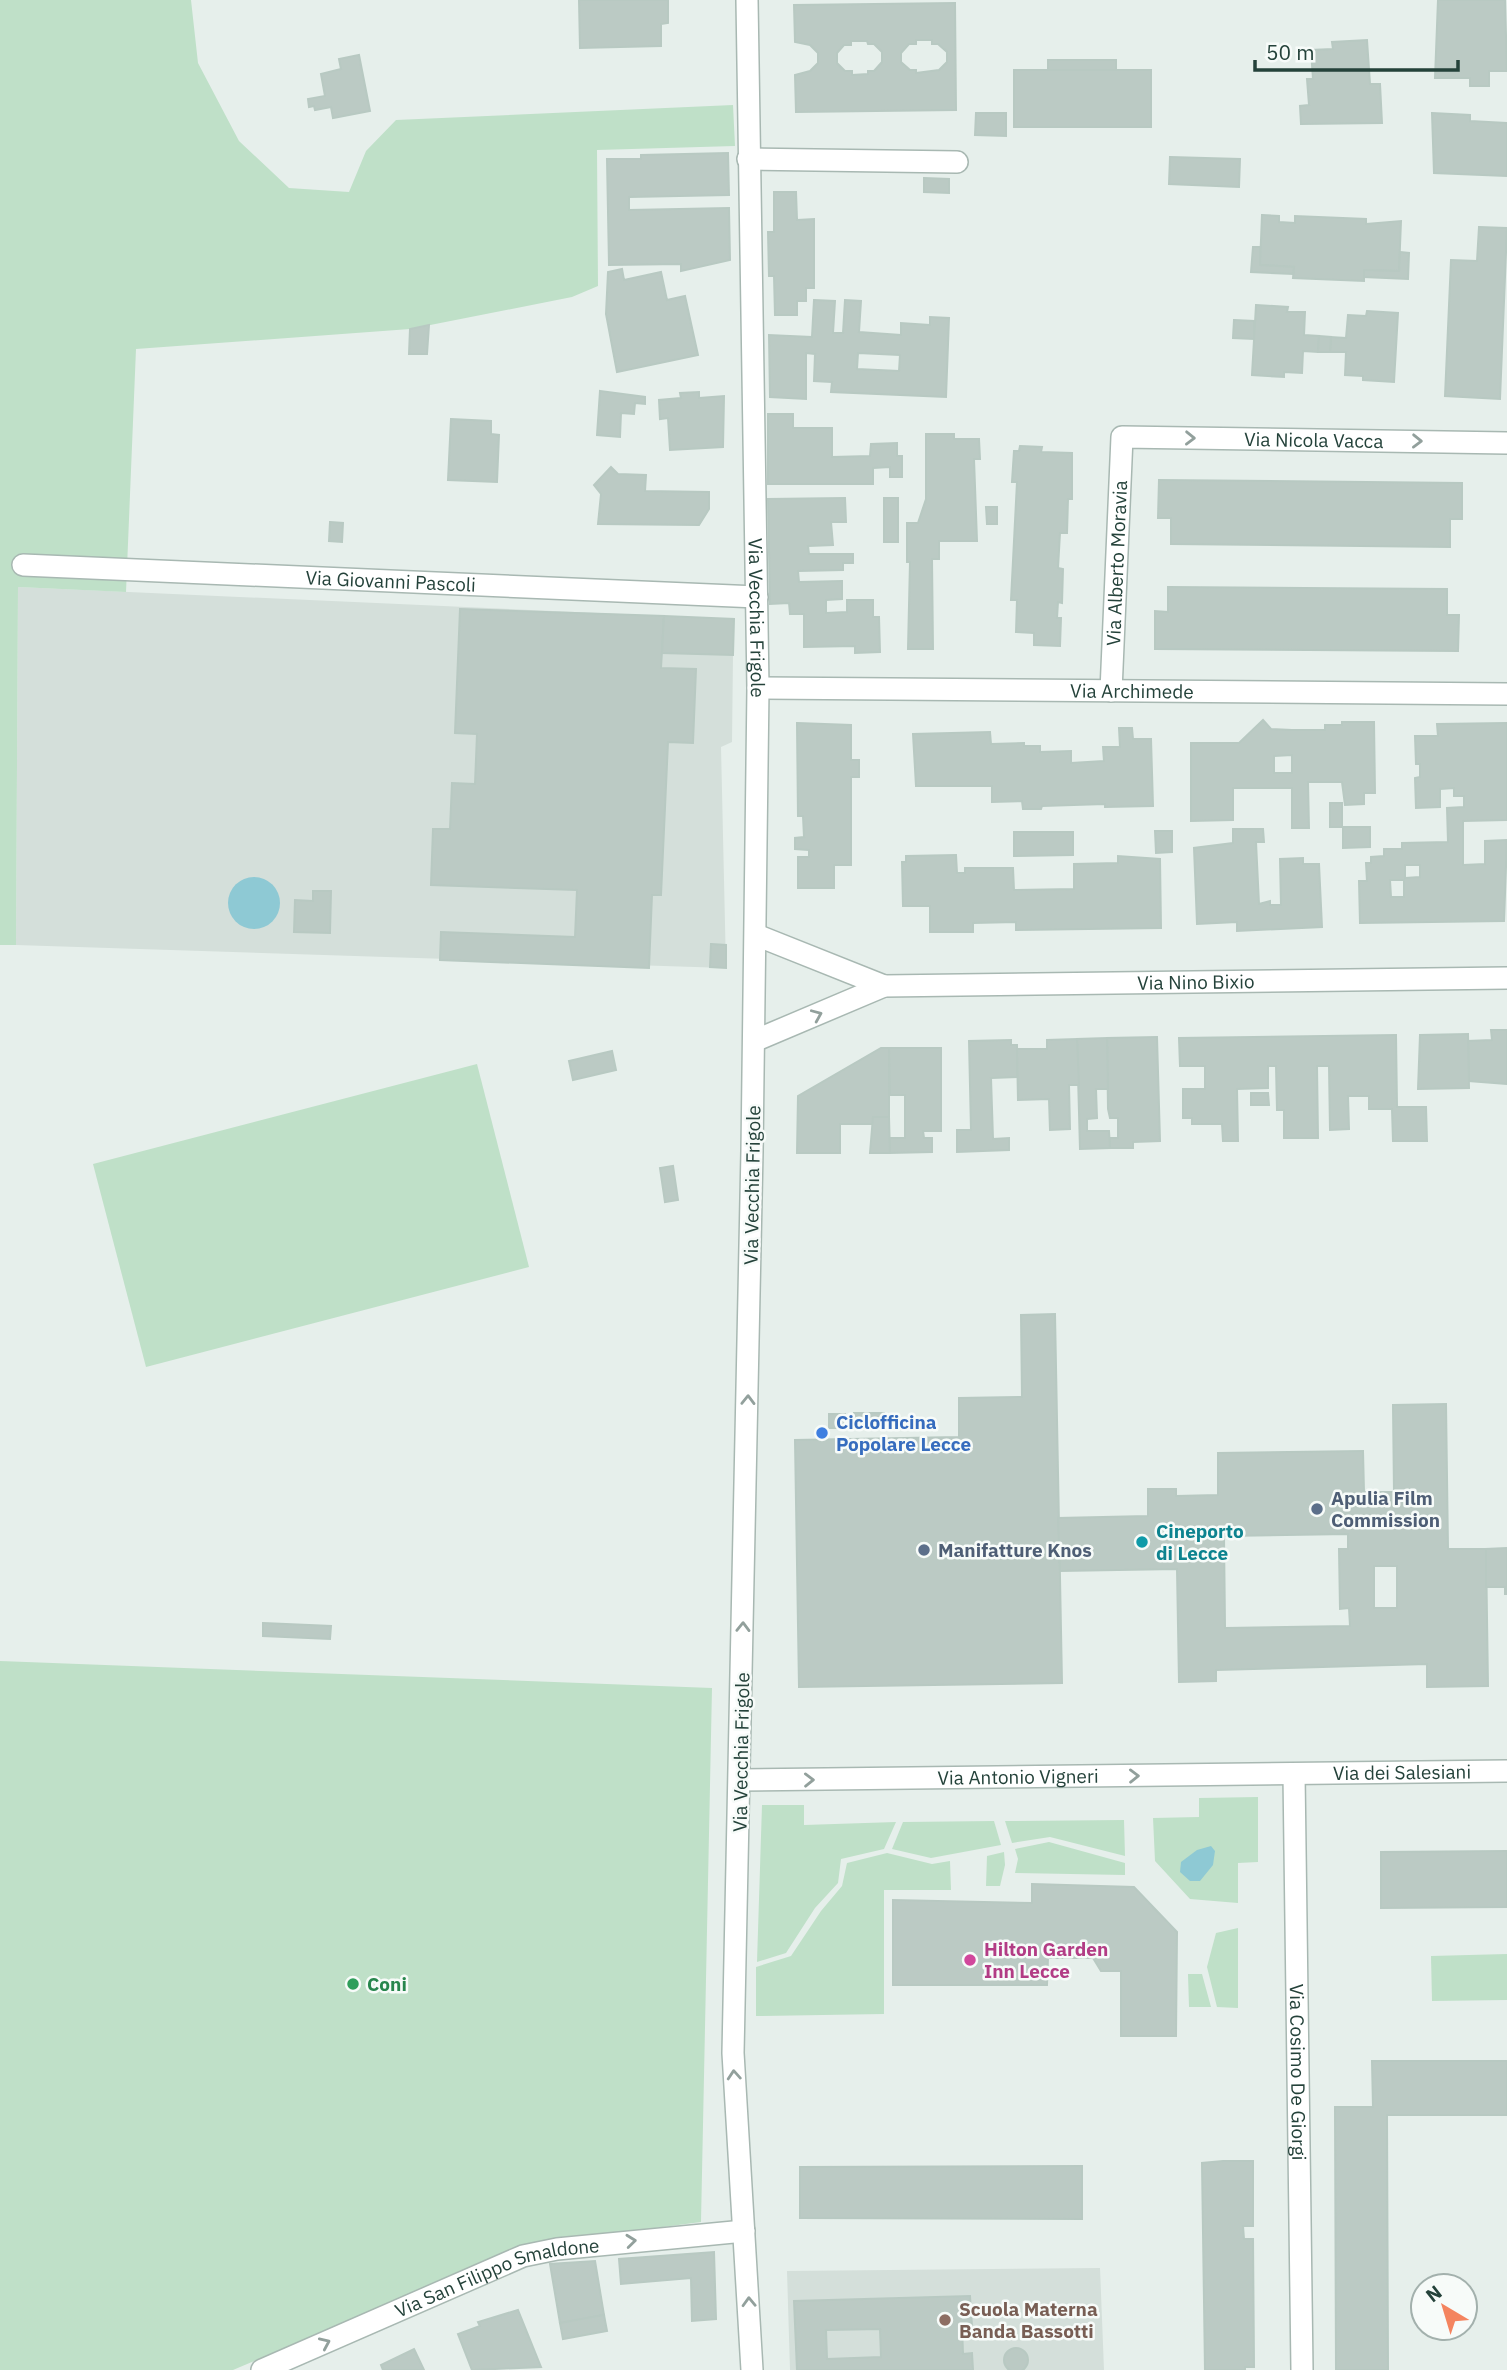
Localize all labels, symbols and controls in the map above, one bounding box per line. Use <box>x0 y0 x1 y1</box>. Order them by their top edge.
scale bar <box>1255 28 1458 72</box>
text: 50 m <box>1266 38 1315 66</box>
street label: Via Nicola Vacca <box>1244 427 1384 453</box>
one-way arrow <box>1185 430 1196 446</box>
one-way arrow <box>1412 434 1423 449</box>
street label: Via Alberto Moravia <box>1101 480 1132 646</box>
street label: Via Vecchia Frigole <box>744 538 770 698</box>
street label: Via Giovanni Pascoli <box>305 565 476 597</box>
street label: Via Archimede <box>1070 679 1194 703</box>
street label: Via Nino Bixio <box>1137 969 1255 995</box>
one-way arrow <box>810 1009 822 1023</box>
street label: Via Vecchia Frigole <box>739 1105 765 1265</box>
one-way arrow <box>740 1394 755 1405</box>
place label: Ciclofficina Popolare Lecce <box>836 1410 971 1456</box>
marker: Ciclofficina Popolare Lecce <box>814 1425 830 1441</box>
place label: Apulia Film Commission <box>1331 1486 1440 1532</box>
marker: Apulia Film Commission <box>1309 1501 1325 1517</box>
place label: Cineporto di Lecce <box>1156 1519 1244 1565</box>
marker: Cineporto di Lecce <box>1134 1534 1150 1550</box>
place label: Manifatture Knos <box>938 1538 1092 1562</box>
marker: Manifatture Knos <box>916 1542 932 1558</box>
one-way arrow <box>735 1621 751 1632</box>
street label: Via Vecchia Frigole <box>728 1672 754 1832</box>
street label: Via dei Salesiani <box>1333 1759 1471 1785</box>
street label: Via Antonio Vigneri <box>937 1764 1099 1790</box>
one-way arrow <box>1129 1768 1140 1784</box>
one-way arrow <box>804 1772 814 1788</box>
place label: Hilton Garden Inn Lecce <box>984 1937 1108 1983</box>
marker: Hilton Garden Inn Lecce <box>962 1952 978 1968</box>
place label: Coni <box>367 1972 407 1996</box>
marker: Coni <box>345 1976 361 1992</box>
street label: Via Cosimo De Giorgi <box>1285 1983 1311 2161</box>
one-way arrow <box>727 2069 742 2080</box>
street label: Via San Filippo Smaldone <box>391 2233 600 2323</box>
one-way arrow <box>626 2234 637 2249</box>
north arrow <box>1409 2272 1479 2342</box>
text: N <box>1421 2280 1446 2307</box>
one-way arrow <box>742 2296 757 2307</box>
place label: Scuola Materna Banda Bassotti <box>959 2297 1098 2343</box>
marker: Scuola Materna Banda Bassotti <box>937 2312 953 2328</box>
one-way arrow <box>318 2337 330 2351</box>

